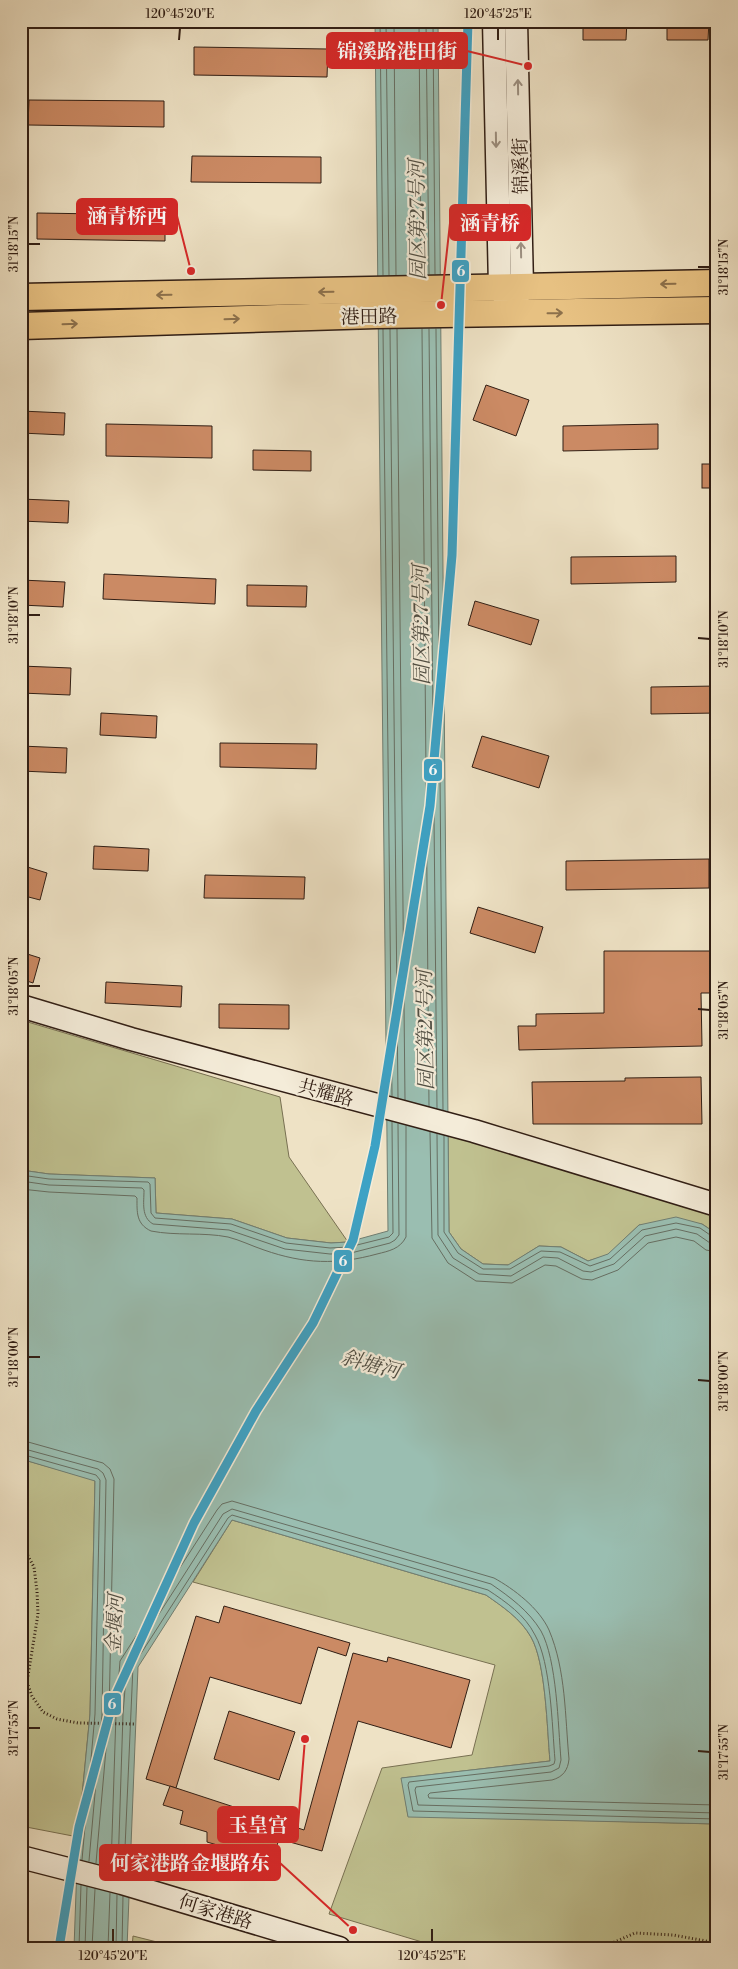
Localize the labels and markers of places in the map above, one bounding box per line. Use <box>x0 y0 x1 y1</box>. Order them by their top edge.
callout: 锦溪路港田街 <box>327 33 467 68</box>
callout: 涵青桥西 <box>77 199 177 234</box>
callout: 涵青桥 <box>450 205 530 240</box>
callout: 玉皇宫 <box>218 1807 298 1842</box>
callout: 何家港路金堰路东 <box>100 1845 280 1880</box>

